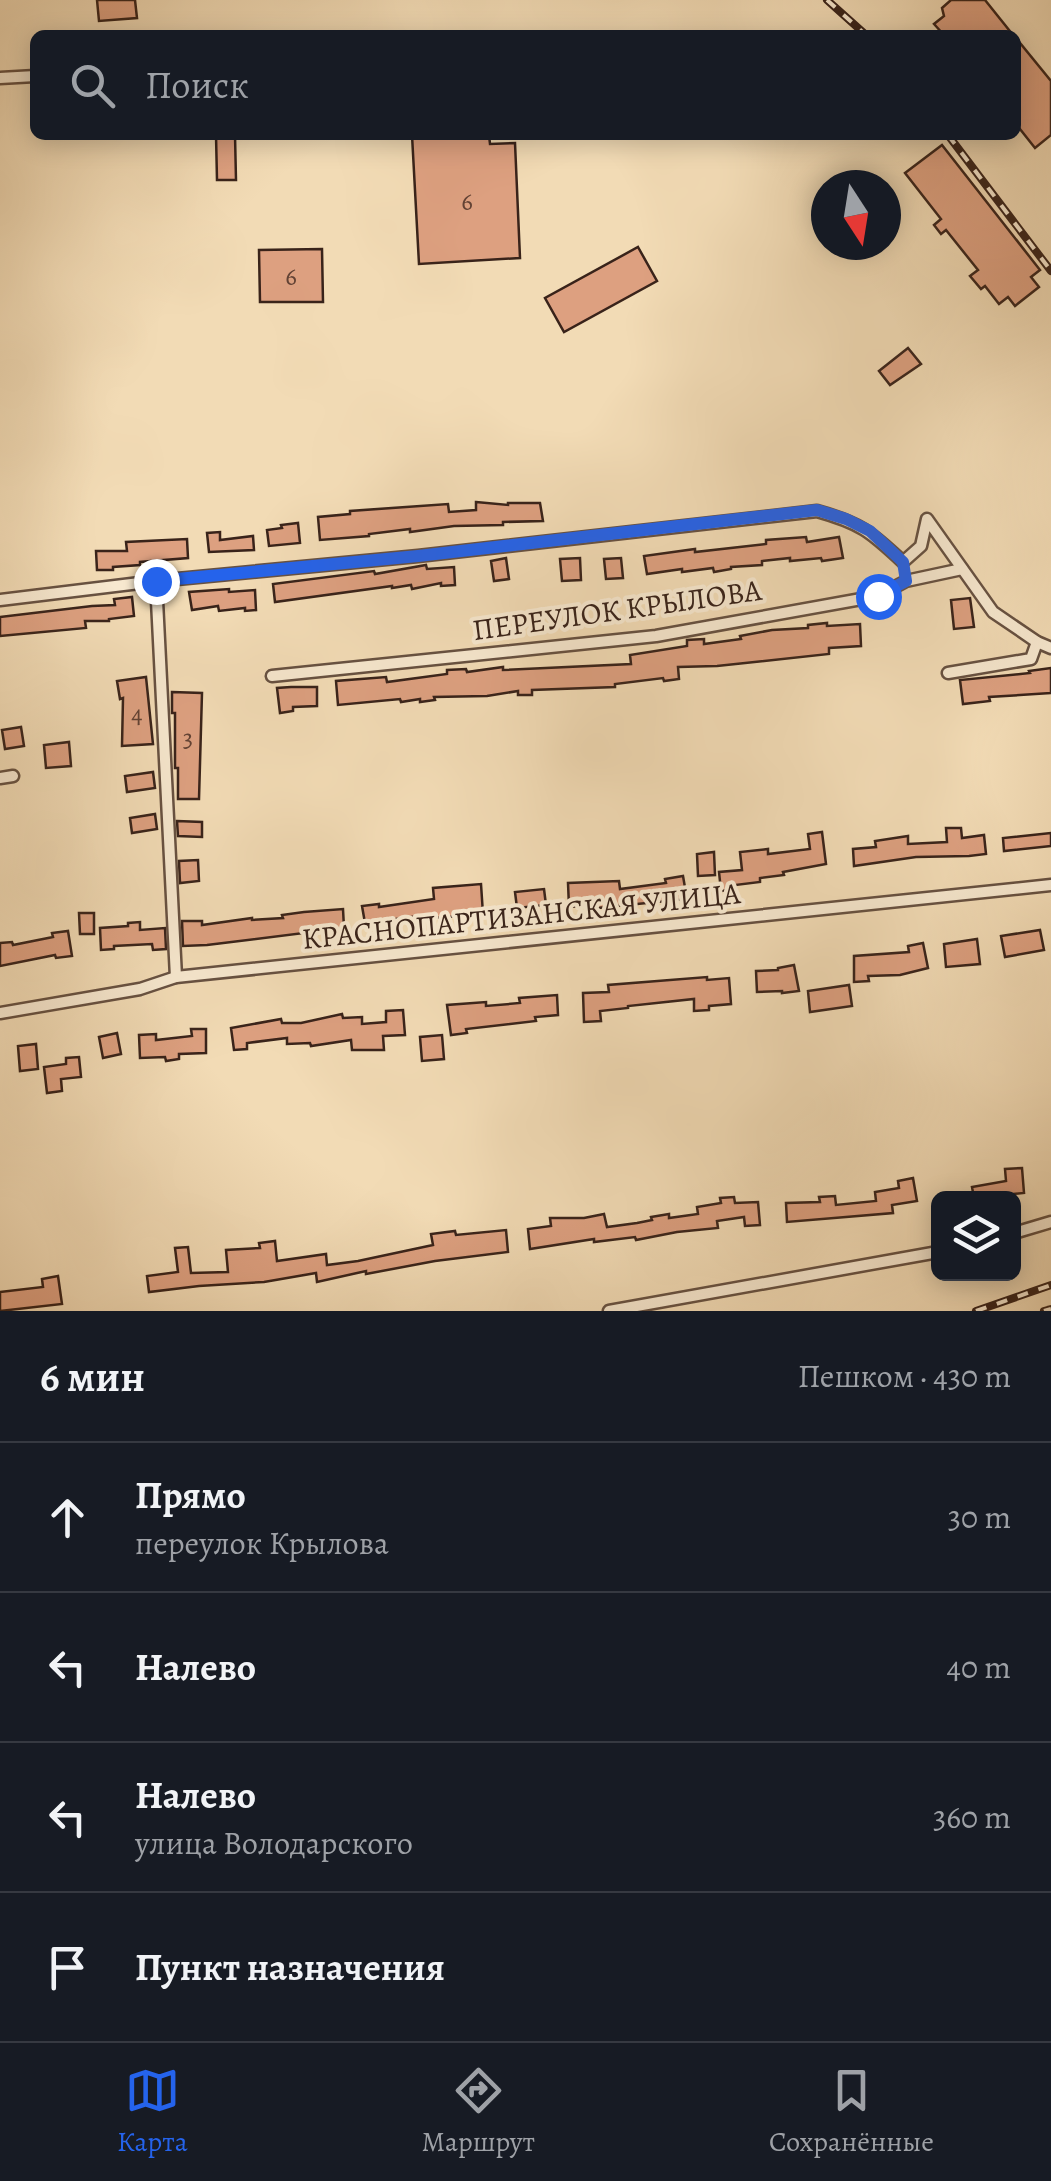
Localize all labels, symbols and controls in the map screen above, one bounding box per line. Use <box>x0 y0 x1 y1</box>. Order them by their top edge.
search box <box>30 30 1021 140</box>
icon: search <box>65 58 120 113</box>
text: Поиск <box>145 59 249 111</box>
north arrow <box>811 170 901 260</box>
house number: 6 <box>461 185 473 219</box>
house number: 6 <box>285 260 297 294</box>
route end <box>134 559 180 605</box>
street label: ПЕРЕУЛОК КРЫЛОВА <box>470 570 765 650</box>
route start <box>856 574 902 620</box>
house number: 4 <box>131 698 143 732</box>
house number: 3 <box>183 721 193 755</box>
street label: КРАСНОПАРТИЗАНСКАЯ УЛИЦА <box>300 873 743 959</box>
map controls <box>931 1191 1021 1281</box>
button: layers <box>931 1191 1021 1281</box>
text: 6 мин <box>40 1348 145 1405</box>
text: Пешком · 430 m <box>798 1354 1011 1398</box>
text: Прямо <box>135 1469 246 1521</box>
icon: ahead <box>40 1490 95 1545</box>
text: 30 m <box>948 1495 1011 1539</box>
text: переулок Крылова <box>135 1521 389 1565</box>
icon: left <box>40 1640 95 1695</box>
text: Налево <box>135 1641 256 1693</box>
text: 40 m <box>946 1645 1011 1689</box>
text: Налево <box>135 1769 256 1821</box>
icon: left <box>40 1790 95 1845</box>
text: 360 m <box>933 1795 1011 1839</box>
text: улица Володарского <box>135 1821 413 1865</box>
icon: arrive <box>40 1940 95 1995</box>
text: Пункт назначения <box>135 1941 445 1993</box>
tab: Карта <box>117 2063 188 2161</box>
tab: Маршрут <box>422 2063 535 2161</box>
tab: Сохранённые <box>769 2063 934 2161</box>

